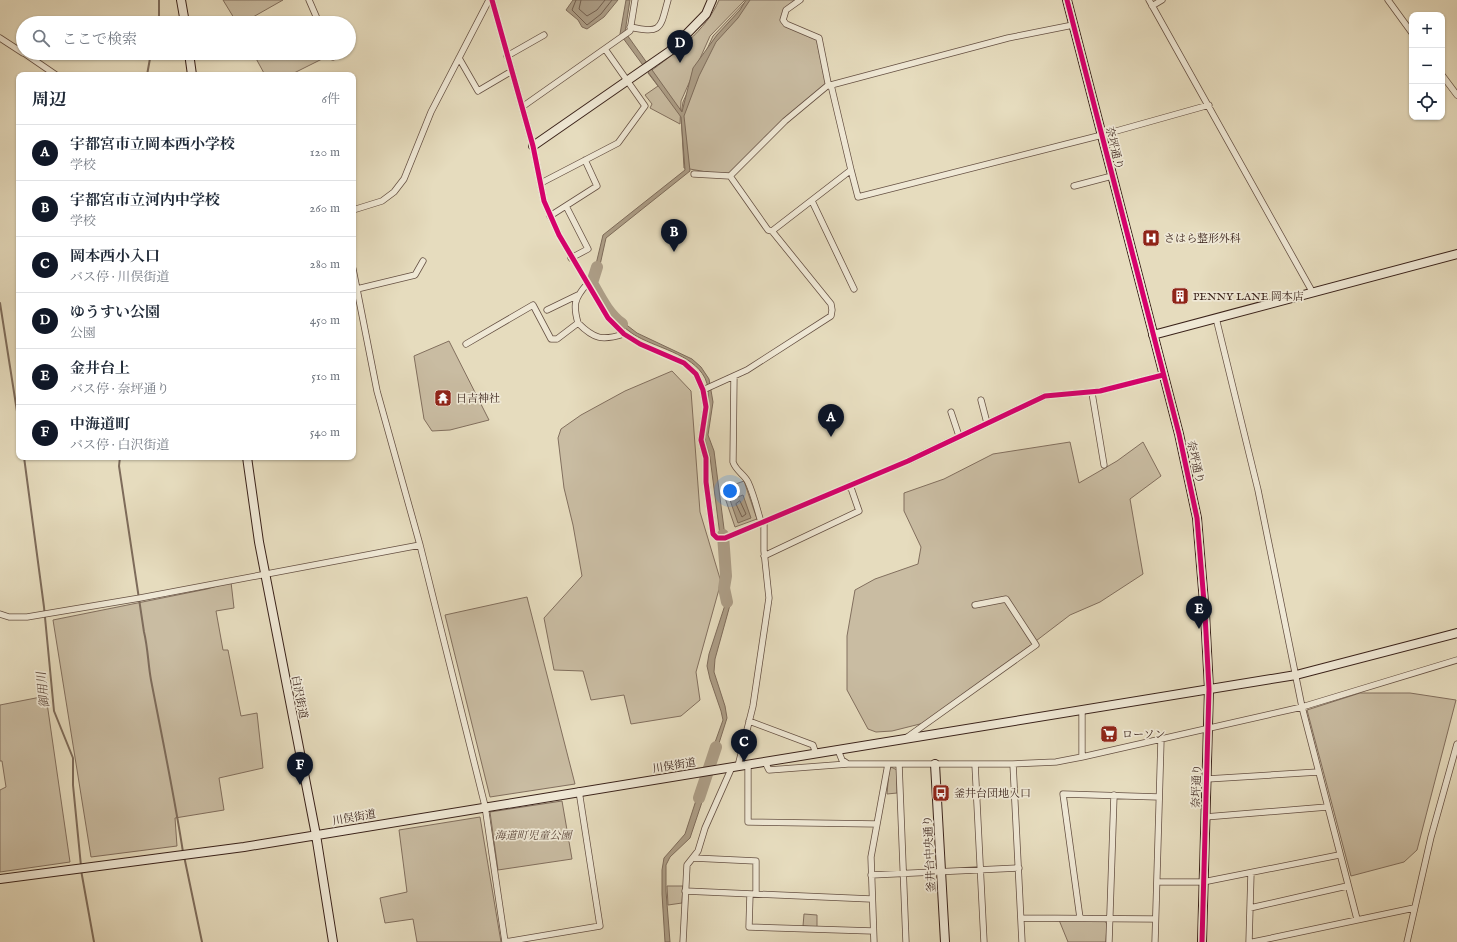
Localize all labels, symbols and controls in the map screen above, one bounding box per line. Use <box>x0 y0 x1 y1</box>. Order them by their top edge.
map controls <box>1409 12 1445 120</box>
button: + <box>1409 12 1445 48</box>
search box <box>16 16 356 60</box>
icon: search <box>30 27 52 49</box>
text: ここで検索 <box>62 30 137 49</box>
pin: D <box>667 30 693 63</box>
button: − <box>1409 48 1445 84</box>
button: locate <box>1409 84 1445 120</box>
text: 周辺 <box>32 90 66 111</box>
text: 6件 <box>322 91 340 108</box>
street label: 奈坪通り <box>1102 125 1126 171</box>
text: 宇都宮市立岡本西小学校 <box>70 135 235 154</box>
text: A <box>41 144 49 161</box>
text: 120 m <box>310 144 340 161</box>
text: 学校 <box>70 157 96 174</box>
text: 宇都宮市立河内中学校 <box>70 191 220 210</box>
text: B <box>41 200 49 217</box>
text: 260 m <box>309 200 340 217</box>
text: 学校 <box>70 213 96 230</box>
pin: B <box>661 219 687 252</box>
hospital icon: さはら整形外科 <box>1141 228 1161 248</box>
place label: さはら整形外科 <box>1164 232 1241 246</box>
text: 岡本西小入口 <box>70 247 160 266</box>
text: C <box>40 256 50 273</box>
text: 280 m <box>310 256 340 273</box>
text: バス停 · 川俣街道 <box>70 269 170 286</box>
building icon: PENNY LANE 岡本店 <box>1170 286 1190 306</box>
place label: PENNY LANE 岡本店 <box>1193 290 1304 304</box>
text: ゆうすい公園 <box>70 303 160 322</box>
text: D <box>40 312 50 329</box>
text: 450 m <box>310 312 340 329</box>
text: 公園 <box>70 325 96 342</box>
text: 金井台上 <box>70 359 130 378</box>
text: E <box>40 368 50 385</box>
text: 510 m <box>311 368 340 385</box>
text: バス停 · 奈坪通り <box>70 381 170 398</box>
temple icon: 日吉神社 <box>433 388 453 408</box>
place label: 日吉神社 <box>456 392 500 406</box>
pin: A <box>818 404 844 437</box>
text: 中海道町 <box>70 415 130 434</box>
text: F <box>41 424 49 441</box>
text: 540 m <box>310 424 340 441</box>
text: バス停 · 白沢街道 <box>70 437 170 454</box>
street label: 奈坪通り <box>1183 439 1207 485</box>
your location <box>720 481 740 501</box>
pin: E <box>1186 596 1212 629</box>
water label: 御用川 <box>34 669 53 709</box>
street label: 白沢街道 <box>288 674 310 720</box>
supermarket icon: ローソン <box>1099 724 1119 744</box>
place label: ローソン <box>1122 728 1166 742</box>
pin: C <box>731 729 757 762</box>
pin: F <box>287 752 313 785</box>
street label: 川俣街道 <box>651 756 697 776</box>
street label: 奈坪通り <box>1189 764 1205 808</box>
bus stop icon: 釜井台団地入口 <box>931 783 951 803</box>
place label: 釜井台団地入口 <box>954 787 1031 801</box>
street label: 川俣街道 <box>331 807 377 829</box>
street label: 釜井台中央通り <box>921 815 939 893</box>
park label: 海道町児童公園 <box>495 829 573 843</box>

